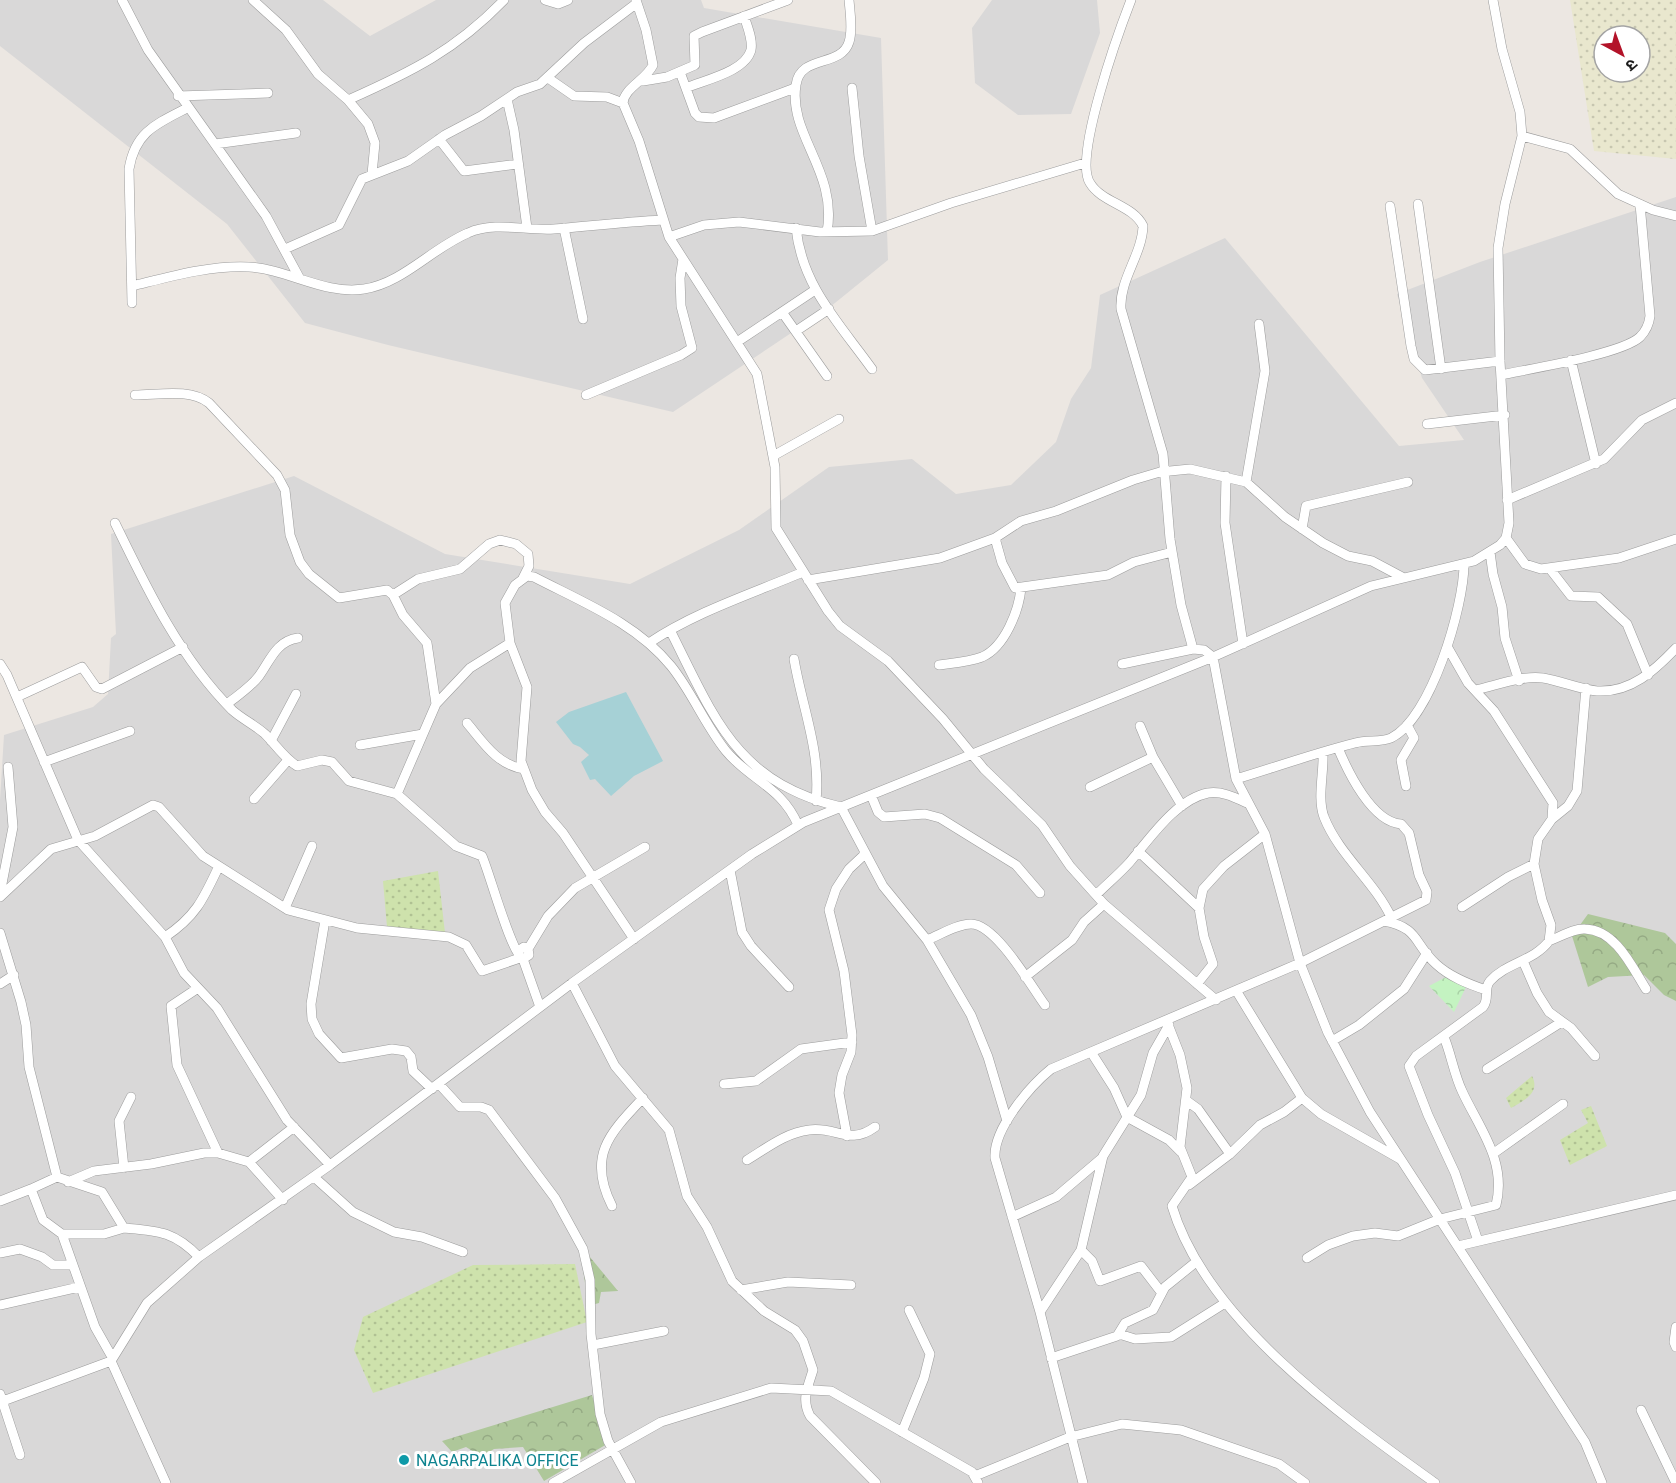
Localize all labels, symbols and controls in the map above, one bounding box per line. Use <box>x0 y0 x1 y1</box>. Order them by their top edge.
north arrow <box>1592 24 1652 84</box>
text: उ <box>1621 55 1641 76</box>
place label: NAGARPALIKA OFFICE <box>416 1451 579 1470</box>
marker: NAGARPALIKA OFFICE <box>397 1453 411 1467</box>

